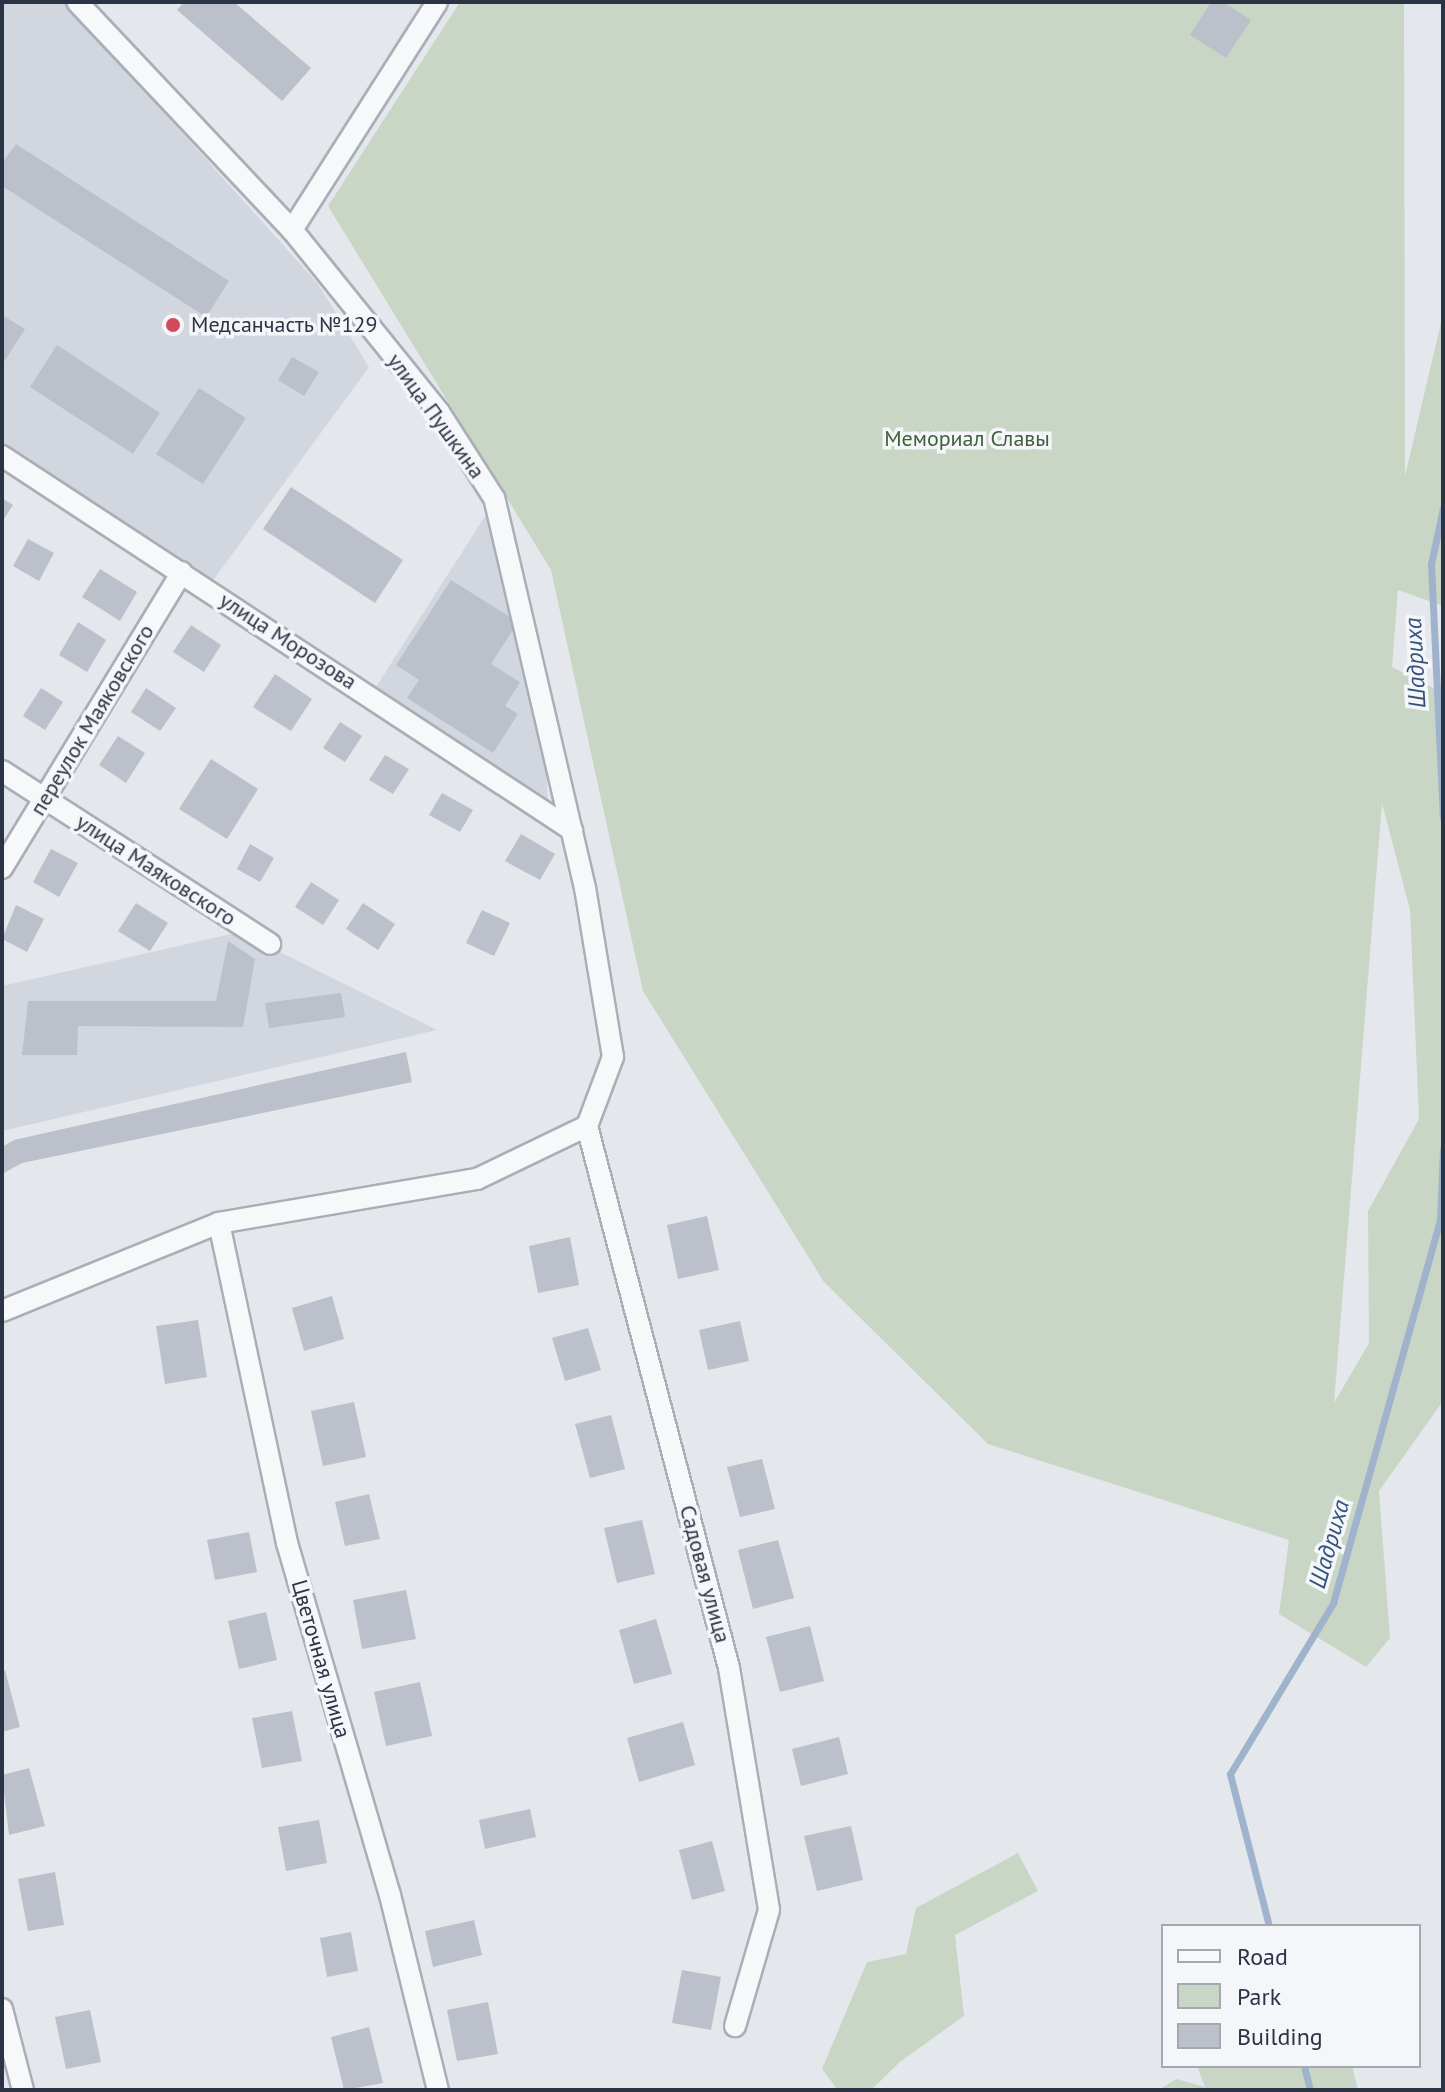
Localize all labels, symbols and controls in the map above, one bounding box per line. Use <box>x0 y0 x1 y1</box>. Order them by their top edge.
place label: Медсанчасть №129 <box>191 312 378 338</box>
marker: Медсанчасть №129 <box>162 314 184 336</box>
street label: улица Пушкина <box>382 348 490 484</box>
park label: Мемориал Славы <box>884 426 1050 452</box>
street label: улица Морозова <box>214 587 362 695</box>
water label: Шадриха <box>1398 617 1432 709</box>
street label: переулок Маяковского <box>24 620 160 820</box>
street label: улица Маяковского <box>71 808 241 932</box>
water label: Шадриха <box>1303 1496 1355 1592</box>
street label: Садовая улица <box>674 1502 736 1646</box>
street label: Цветочная улица <box>286 1577 356 1741</box>
legend <box>1161 1924 1421 2068</box>
text: Road <box>1237 1941 1288 1972</box>
text: Park <box>1237 1981 1281 2012</box>
text: Building <box>1237 2021 1323 2052</box>

